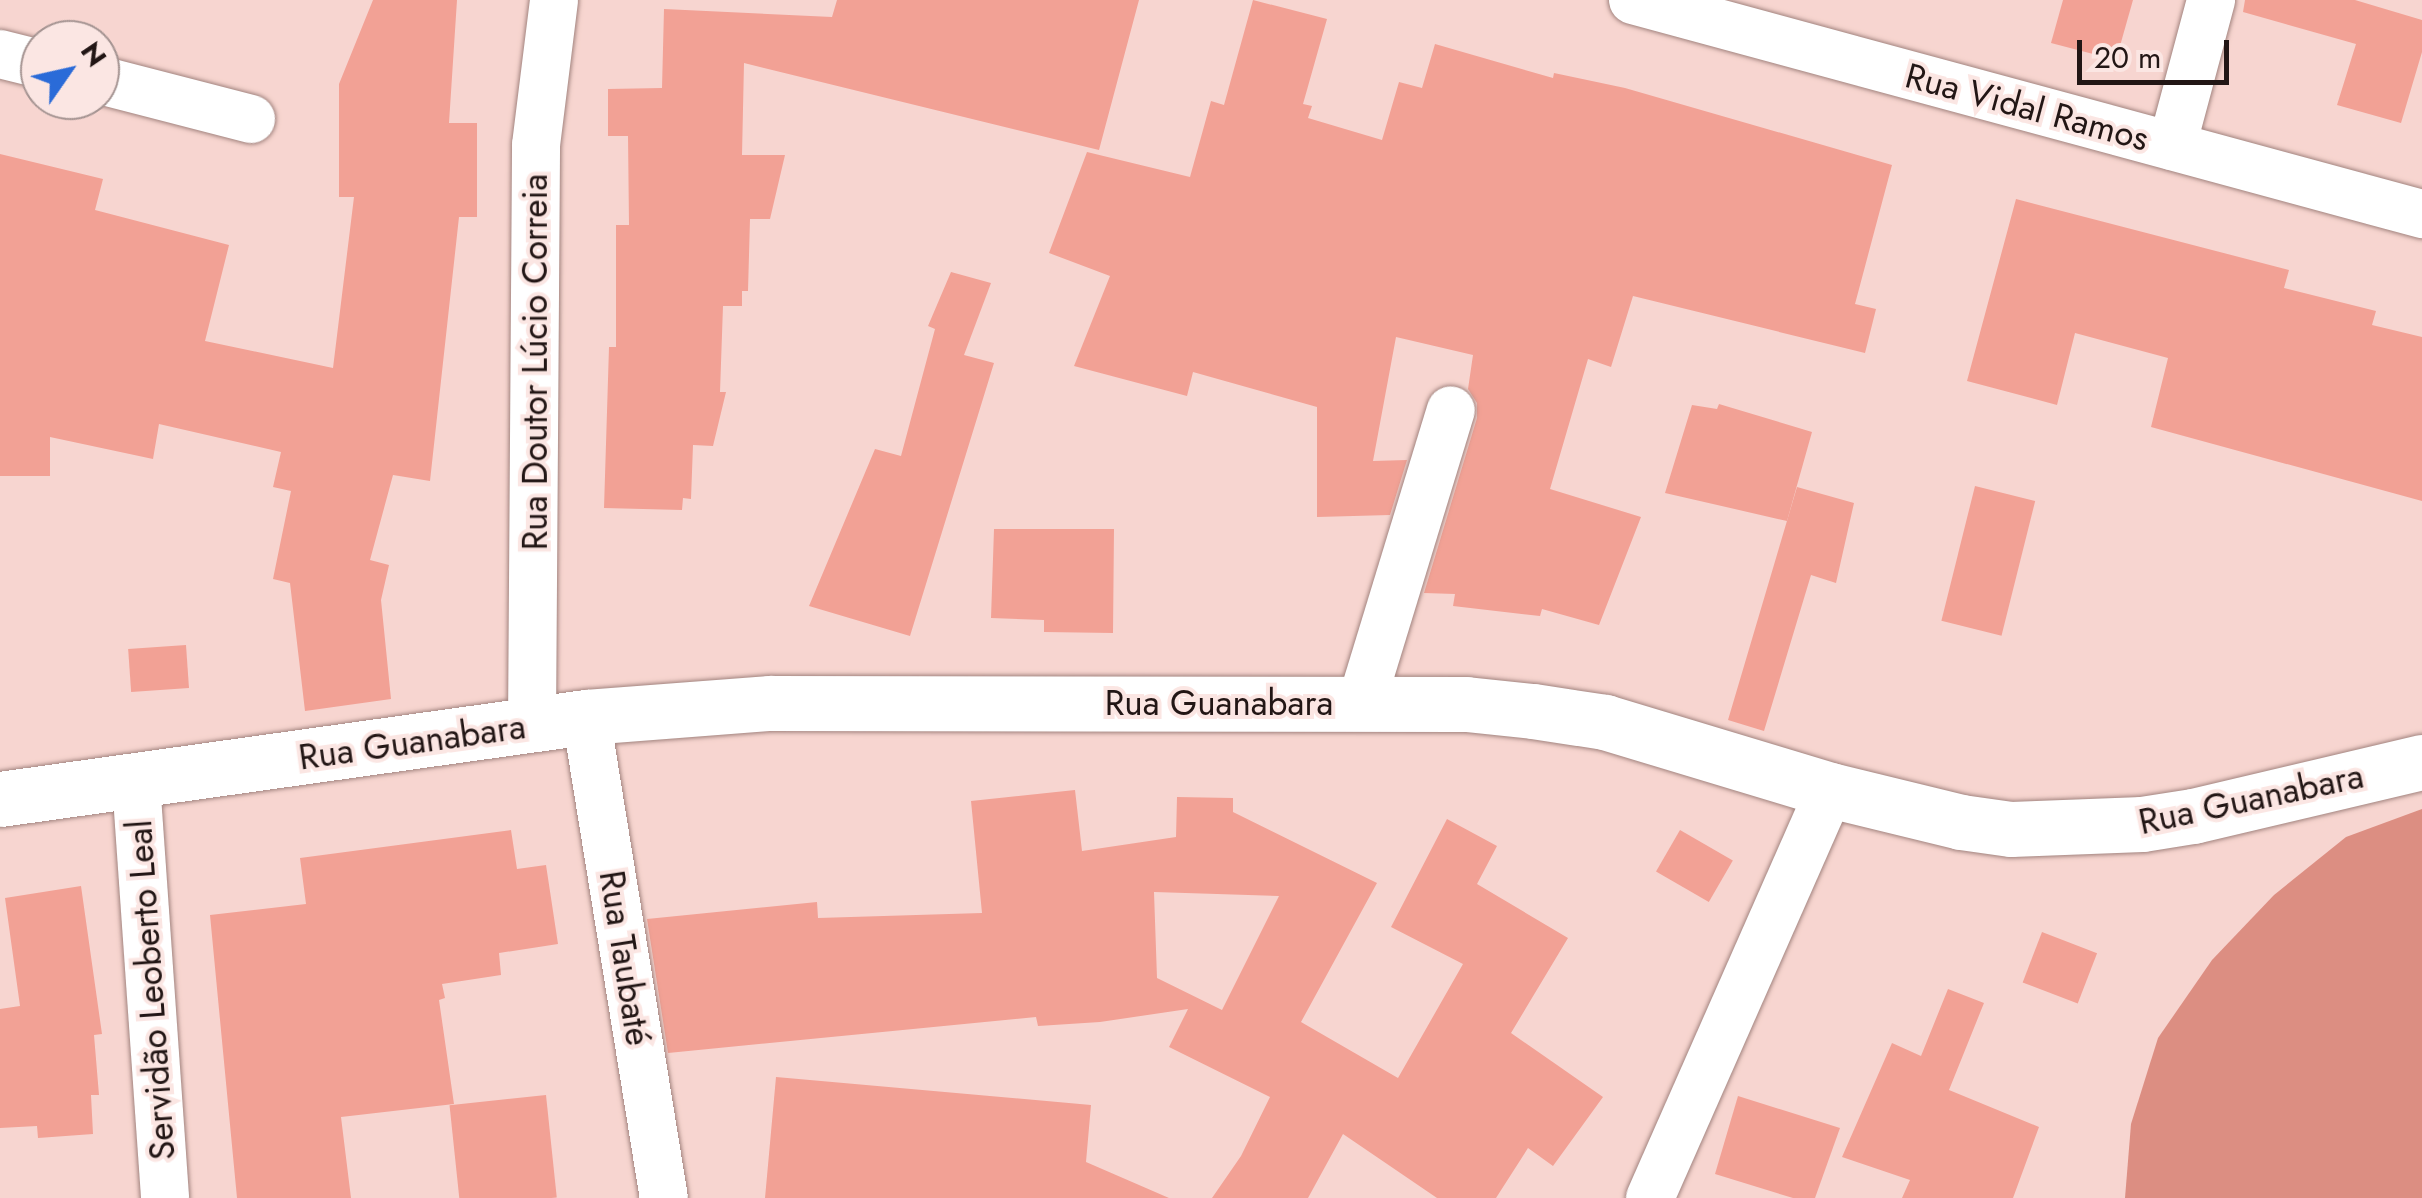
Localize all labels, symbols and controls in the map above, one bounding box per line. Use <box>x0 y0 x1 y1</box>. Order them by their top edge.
north arrow <box>20 20 120 120</box>
scale bar <box>2082 20 2234 82</box>
text: N <box>70 33 117 75</box>
text: 20 m <box>2094 36 2161 79</box>
street label: Rua Vidal Ramos <box>1901 54 2153 160</box>
street label: Rua Doutor Lúcio Correia <box>514 174 556 550</box>
street label: Rua Guanabara <box>1105 682 1333 724</box>
street label: Rua Guanabara <box>296 705 528 779</box>
street label: Rua Guanabara <box>2135 755 2367 843</box>
street label: Servidão Leoberto Leal <box>118 819 184 1161</box>
street label: Rua Taubaté <box>590 868 660 1048</box>

